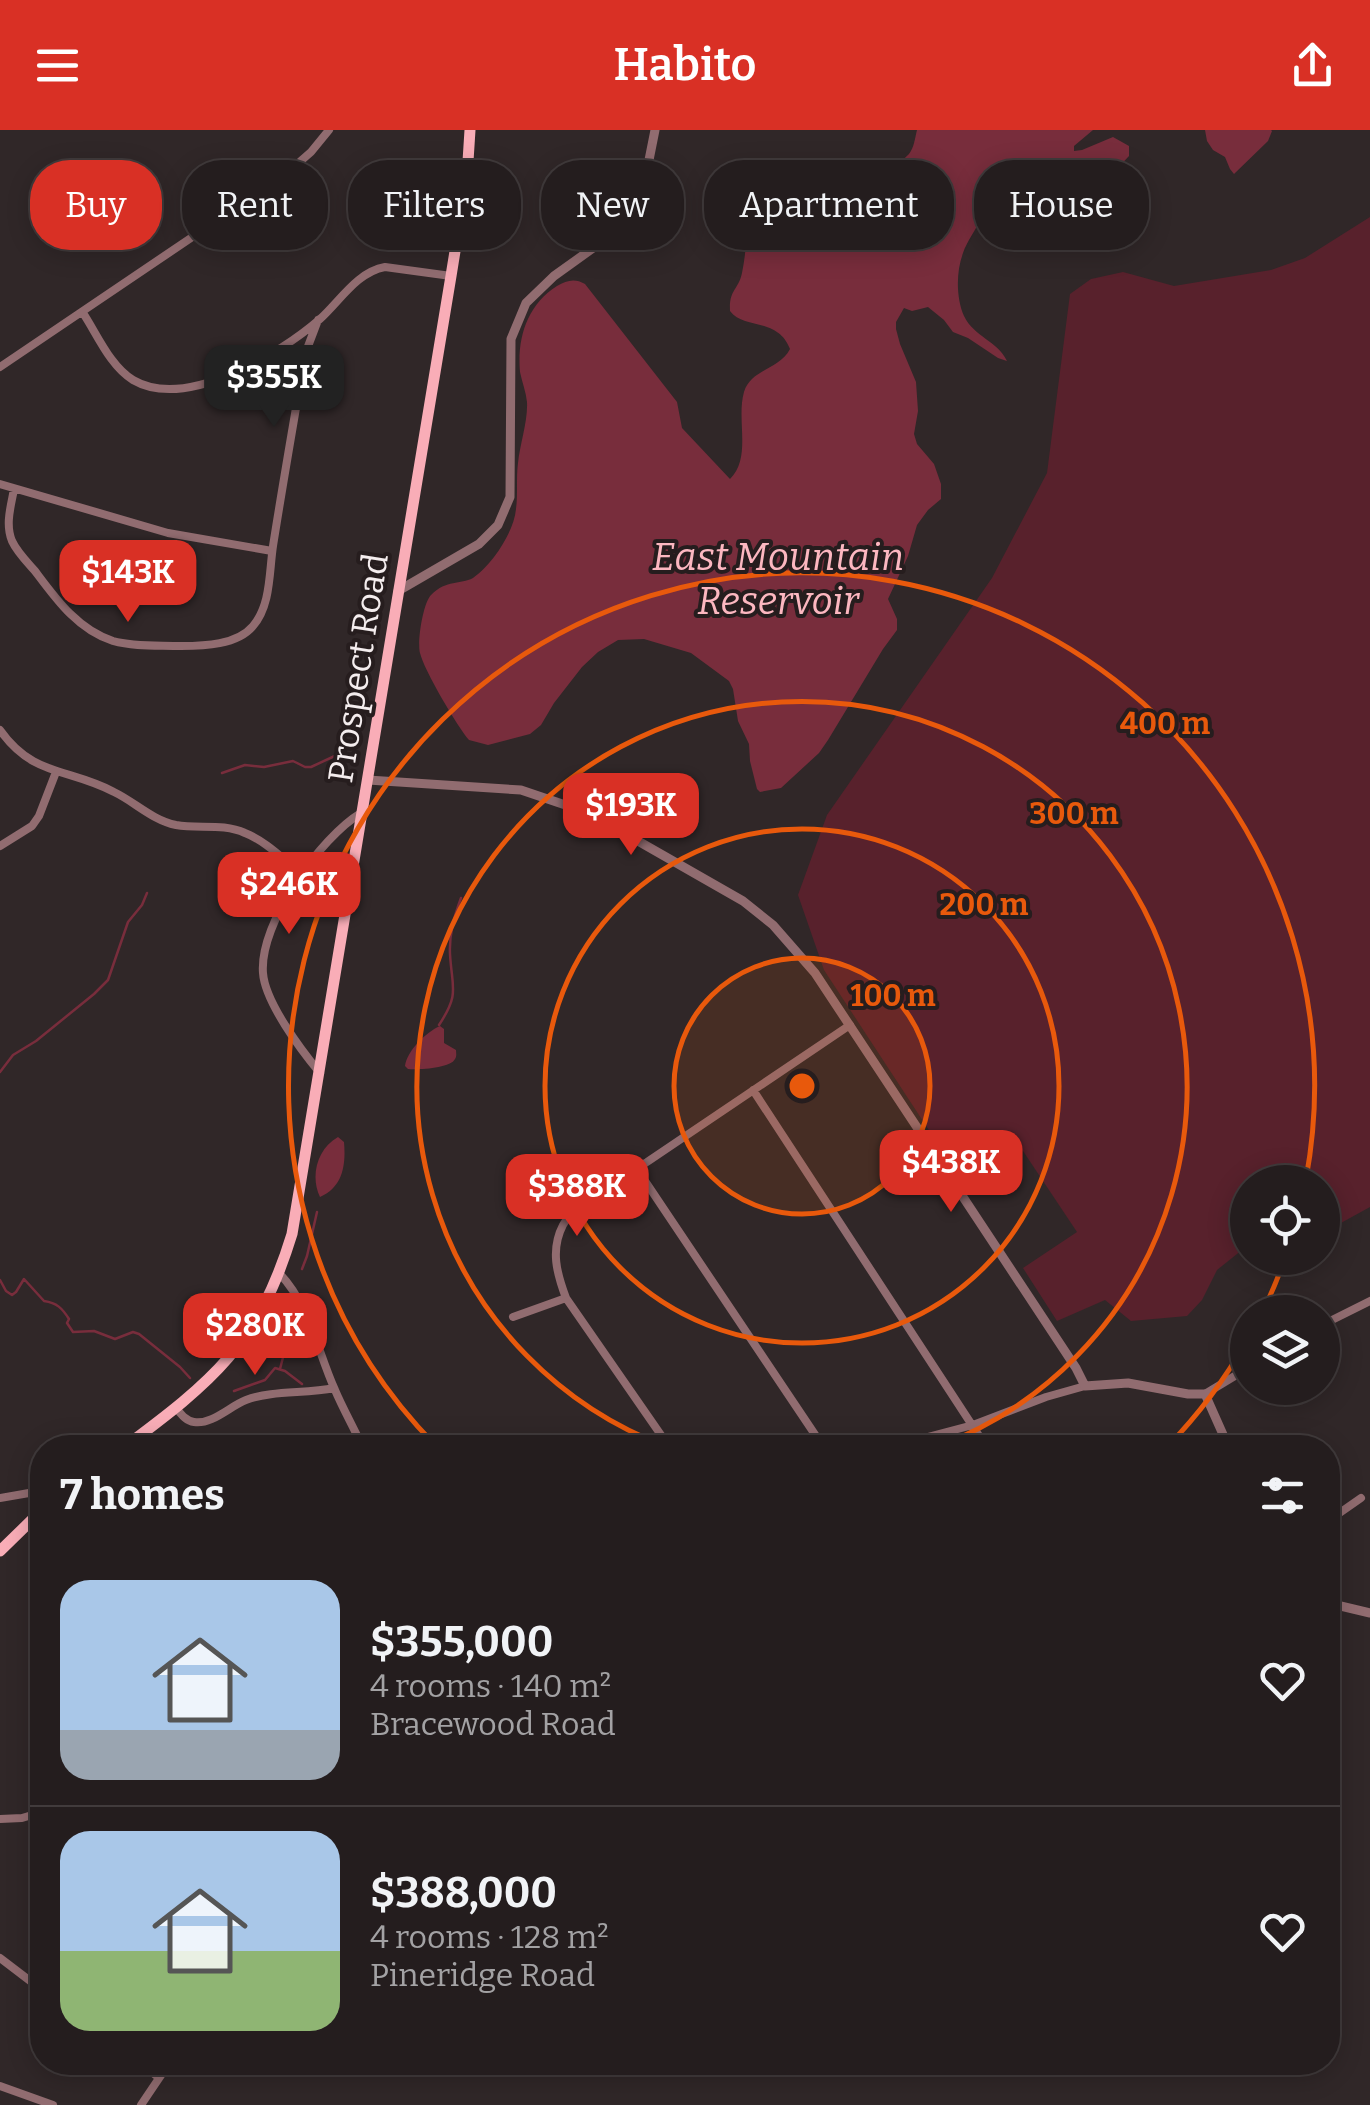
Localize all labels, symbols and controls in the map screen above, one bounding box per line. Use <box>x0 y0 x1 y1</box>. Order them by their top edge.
icon: menu <box>30 38 85 93</box>
text: Habito <box>614 38 756 92</box>
icon: share <box>1285 38 1340 93</box>
chip: Buy <box>30 160 162 250</box>
chip: Rent <box>182 160 328 250</box>
chip: Filters <box>348 160 521 250</box>
chip: New <box>541 160 684 250</box>
chip: Apartment <box>704 160 954 250</box>
chip: House <box>974 160 1149 250</box>
pin: $355K <box>204 345 344 430</box>
text: $355K <box>226 358 322 396</box>
water label: East Mountain Reservoir <box>652 534 904 624</box>
pin: $143K <box>58 540 198 625</box>
street label: Prospect Road <box>319 550 397 786</box>
text: $143K <box>81 553 175 591</box>
text: 400 m <box>1120 706 1211 742</box>
pin: $193K <box>561 773 701 858</box>
text: $193K <box>585 786 677 824</box>
text: 300 m <box>1029 796 1119 832</box>
pin: $246K <box>219 852 359 937</box>
text: $246K <box>240 865 338 903</box>
text: 200 m <box>939 887 1029 923</box>
text: 100 m <box>850 978 936 1014</box>
centre of rings <box>784 1068 820 1104</box>
pin: $438K <box>881 1130 1021 1215</box>
text: $438K <box>902 1143 1000 1181</box>
pin: $388K <box>507 1154 647 1239</box>
map controls <box>1230 1165 1340 1405</box>
button: locate <box>1230 1165 1340 1275</box>
text: $388K <box>528 1167 626 1205</box>
pin: $280K <box>185 1293 325 1378</box>
button: layers <box>1230 1295 1340 1405</box>
text: $280K <box>205 1306 305 1344</box>
icon: filters <box>1255 1468 1310 1523</box>
text: 7 homes <box>60 1470 225 1520</box>
text: $355,000 <box>370 1617 553 1667</box>
icon: home <box>140 1620 260 1740</box>
icon: heart <box>1255 1653 1310 1708</box>
text: 4 rooms · 140 m² <box>370 1667 611 1705</box>
text: Bracewood Road <box>370 1705 616 1743</box>
text: $388,000 <box>370 1868 557 1918</box>
icon: home <box>140 1871 260 1991</box>
icon: heart <box>1255 1904 1310 1959</box>
text: 4 rooms · 128 m² <box>370 1918 609 1956</box>
text: Pineridge Road <box>370 1956 595 1994</box>

